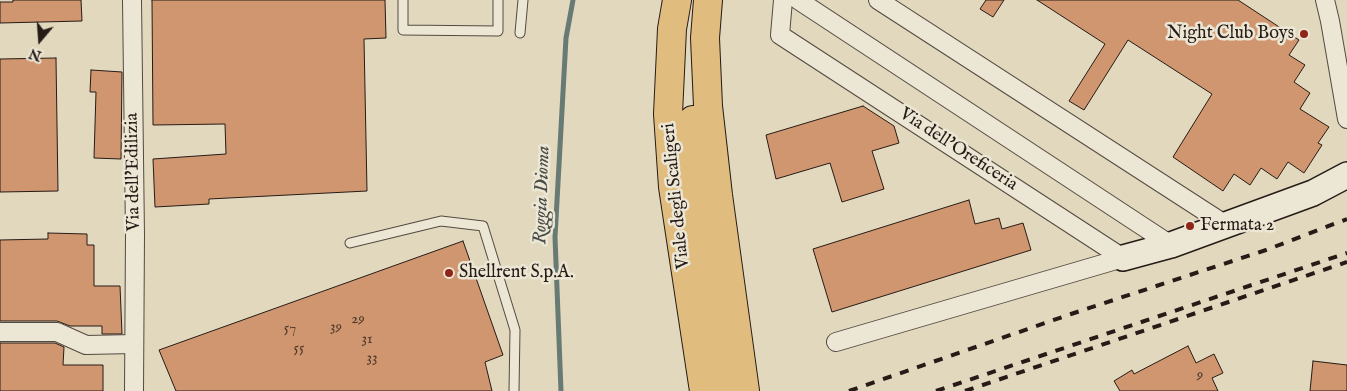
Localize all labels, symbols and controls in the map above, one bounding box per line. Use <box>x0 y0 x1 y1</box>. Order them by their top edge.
north arrow <box>15 15 65 65</box>
place label: Night Club Boys <box>1167 23 1294 45</box>
marker: Night Club Boys <box>1298 28 1310 40</box>
text: N <box>27 44 44 65</box>
street label: Via dell'Oreficeria <box>895 104 1021 196</box>
street label: Via dell'Edilizia <box>122 113 146 231</box>
street label: Viale degli Scaligeri <box>659 122 695 270</box>
water label: Roggia Dioma <box>530 145 556 245</box>
place label: Fermata 2 <box>1200 215 1274 237</box>
marker: Fermata 2 <box>1184 220 1196 232</box>
place label: Shellrent S.p.A. <box>459 262 574 284</box>
marker: Shellrent S.p.A. <box>443 267 455 279</box>
house number: 29 <box>351 311 365 329</box>
house number: 39 <box>330 319 342 337</box>
house number: 57 <box>284 320 296 338</box>
house number: 31 <box>361 331 373 349</box>
house number: 55 <box>294 340 304 358</box>
house number: 33 <box>366 350 378 368</box>
house number: 9 <box>1197 367 1203 385</box>

